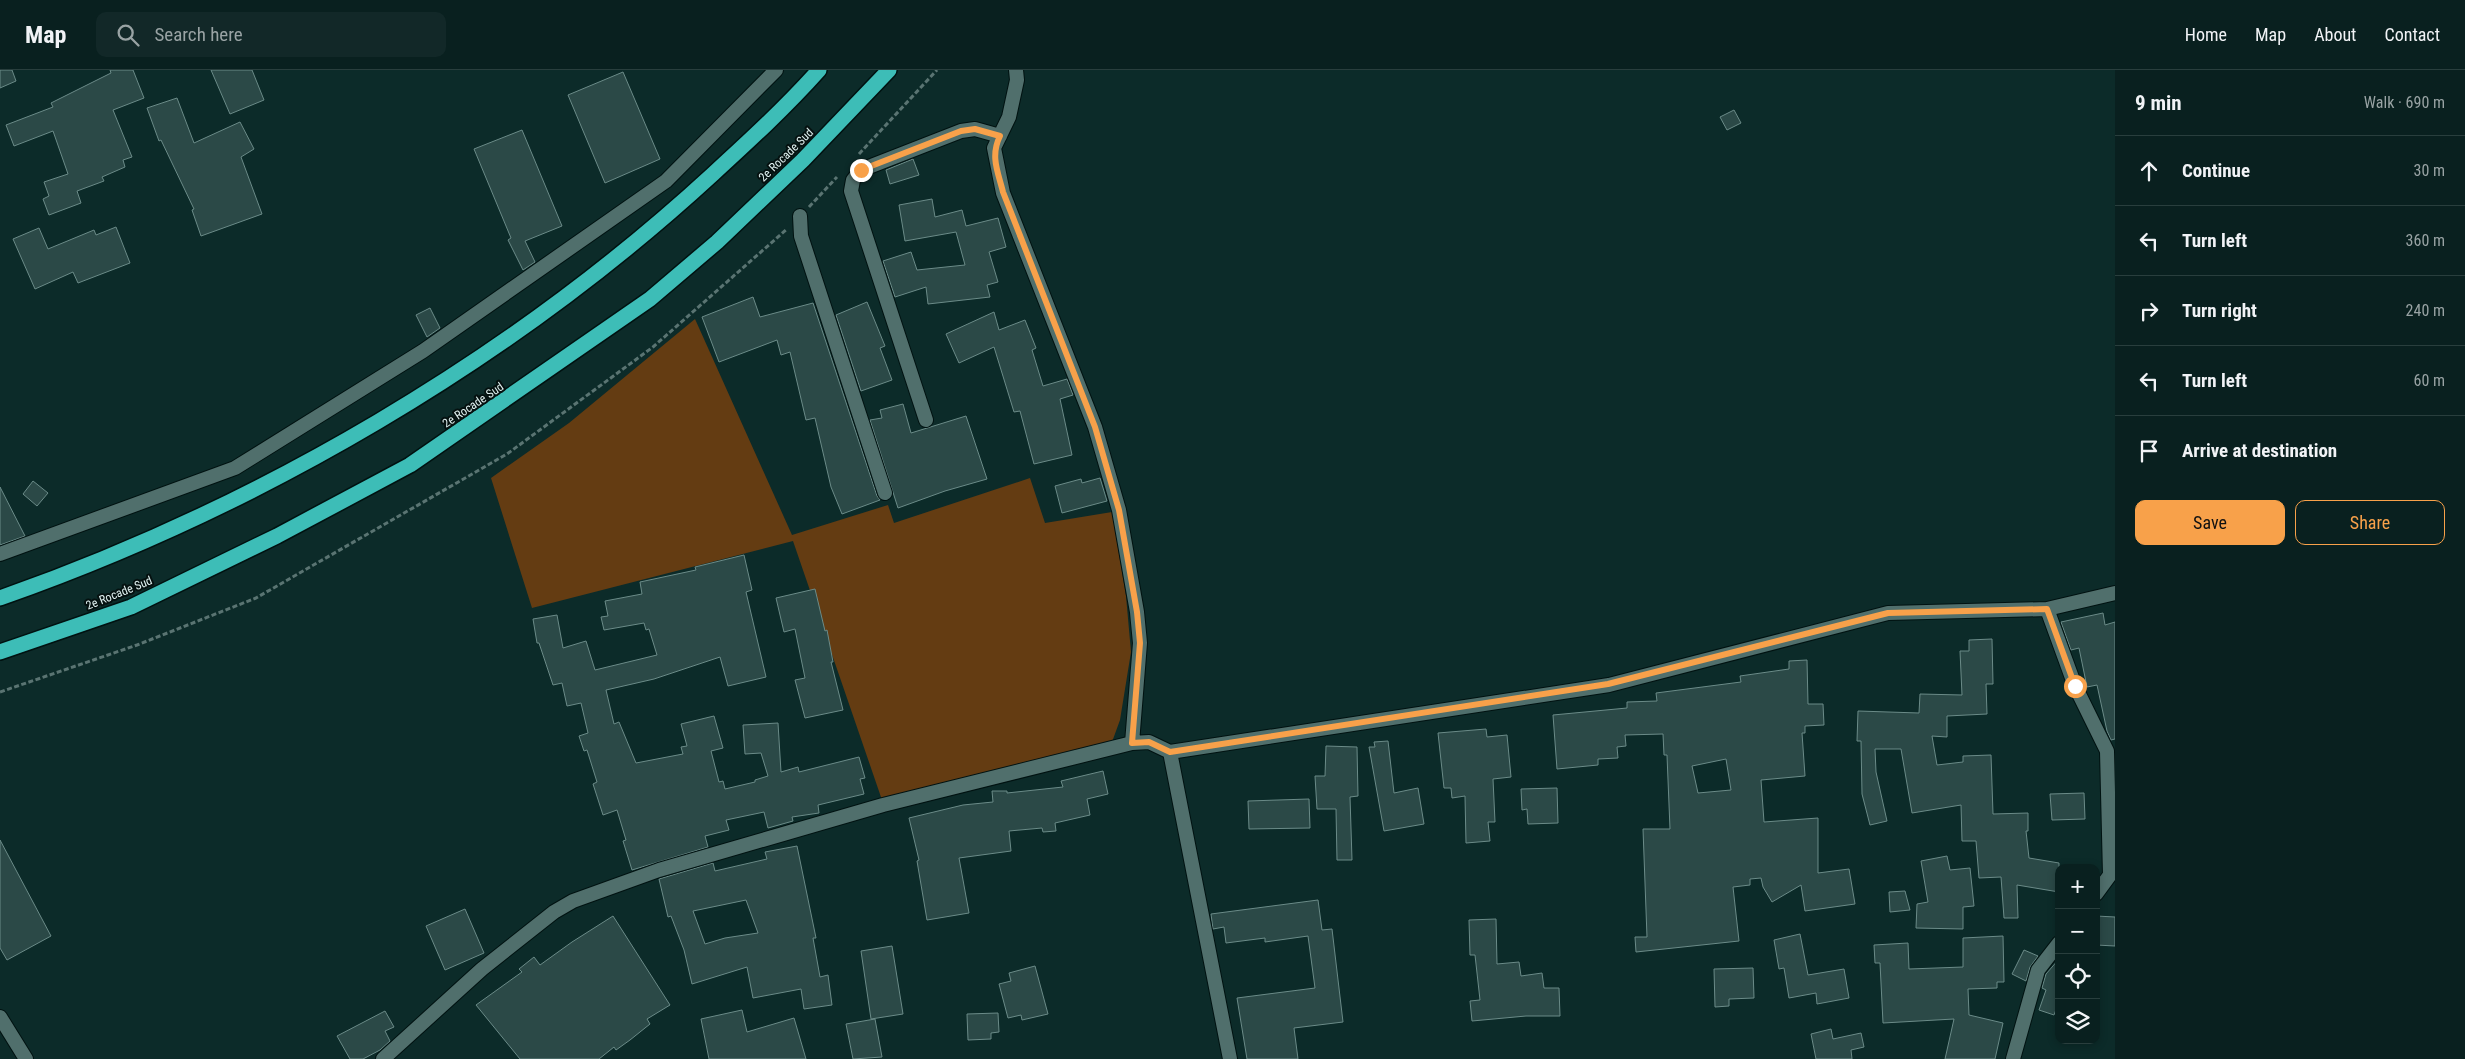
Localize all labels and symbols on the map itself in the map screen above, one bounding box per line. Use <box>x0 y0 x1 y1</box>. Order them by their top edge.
street label: 2e Rocade Sud <box>756 126 816 184</box>
route end <box>850 159 873 182</box>
street label: 2e Rocade Sud <box>440 380 506 430</box>
street label: 2e Rocade Sud <box>84 573 154 613</box>
route start <box>2064 675 2087 698</box>

